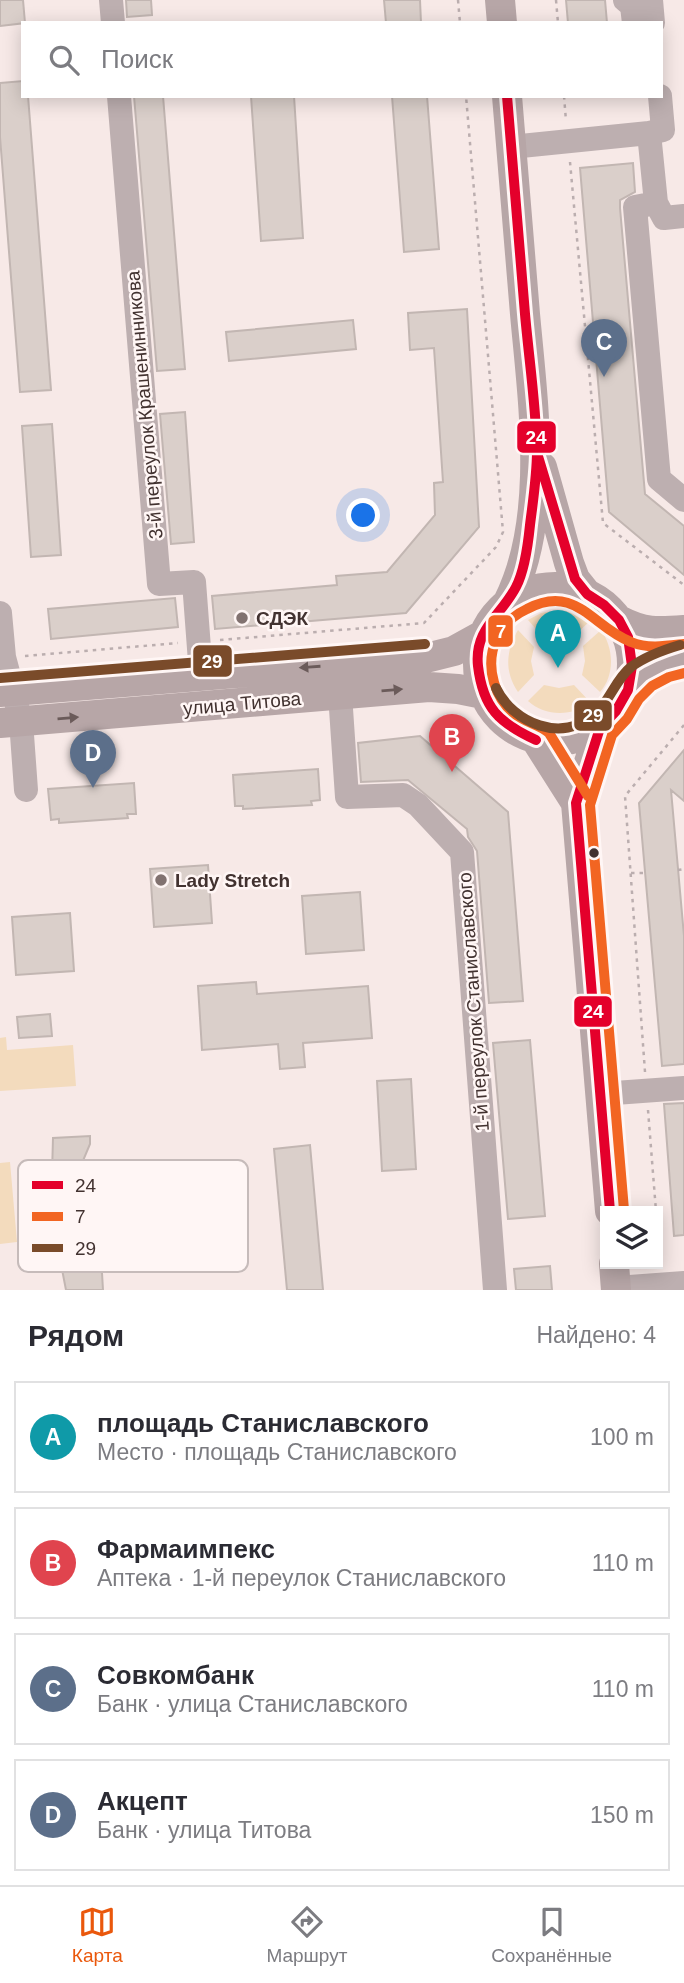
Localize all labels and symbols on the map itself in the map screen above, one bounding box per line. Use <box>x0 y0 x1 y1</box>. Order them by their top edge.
street label: 3-й переулок Крашенинникова <box>122 269 167 540</box>
pin: C <box>581 319 627 377</box>
line badge: 24 <box>516 420 557 454</box>
text: 24 <box>525 427 547 448</box>
your location <box>346 498 380 532</box>
place label: СДЭК <box>256 608 309 629</box>
marker: СДЭК <box>234 610 250 626</box>
pin: A <box>535 610 581 668</box>
line badge: 7 <box>487 614 514 648</box>
text: 7 <box>496 621 506 642</box>
line badge: 29 <box>192 644 233 678</box>
text: 29 <box>201 651 223 672</box>
one-way arrow <box>298 662 320 673</box>
one-way arrow <box>382 684 404 695</box>
street label: улица Титова <box>182 688 302 719</box>
line badge: 29 <box>573 699 613 732</box>
text: 29 <box>582 705 604 726</box>
one-way arrow <box>57 712 79 723</box>
pin: B <box>429 714 475 772</box>
pin: D <box>70 730 116 788</box>
unlabelled marker <box>587 846 601 860</box>
place label: Lady Stretch <box>175 870 290 891</box>
marker: Lady Stretch <box>153 872 169 888</box>
street label: 1-й переулок Станиславского <box>454 872 493 1132</box>
line badge: 24 <box>573 995 613 1028</box>
text: 24 <box>582 1001 604 1022</box>
legend <box>18 1160 248 1272</box>
text: 24 <box>75 1175 97 1196</box>
text: 7 <box>75 1206 86 1227</box>
text: 29 <box>75 1238 96 1259</box>

